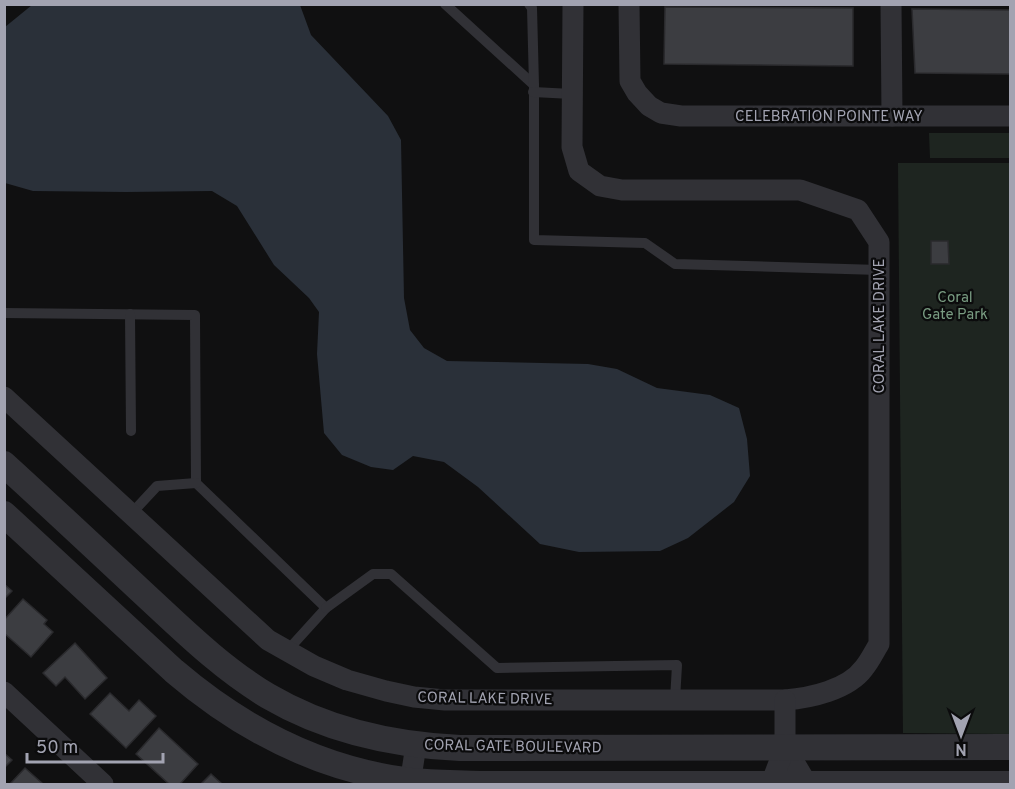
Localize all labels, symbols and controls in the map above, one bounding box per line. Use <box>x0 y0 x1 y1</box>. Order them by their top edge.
street label: CELEBRATION POINTE WAY <box>735 108 923 127</box>
street label: CORAL LAKE DRIVE <box>871 258 890 394</box>
park label: Coral Gate Park <box>922 289 988 325</box>
street label: CORAL LAKE DRIVE <box>417 689 553 710</box>
north arrow <box>931 705 991 765</box>
scale bar <box>27 726 164 764</box>
street label: CORAL GATE BOULEVARD <box>424 736 602 759</box>
text: 50 m <box>36 737 78 760</box>
text: N <box>955 738 967 758</box>

